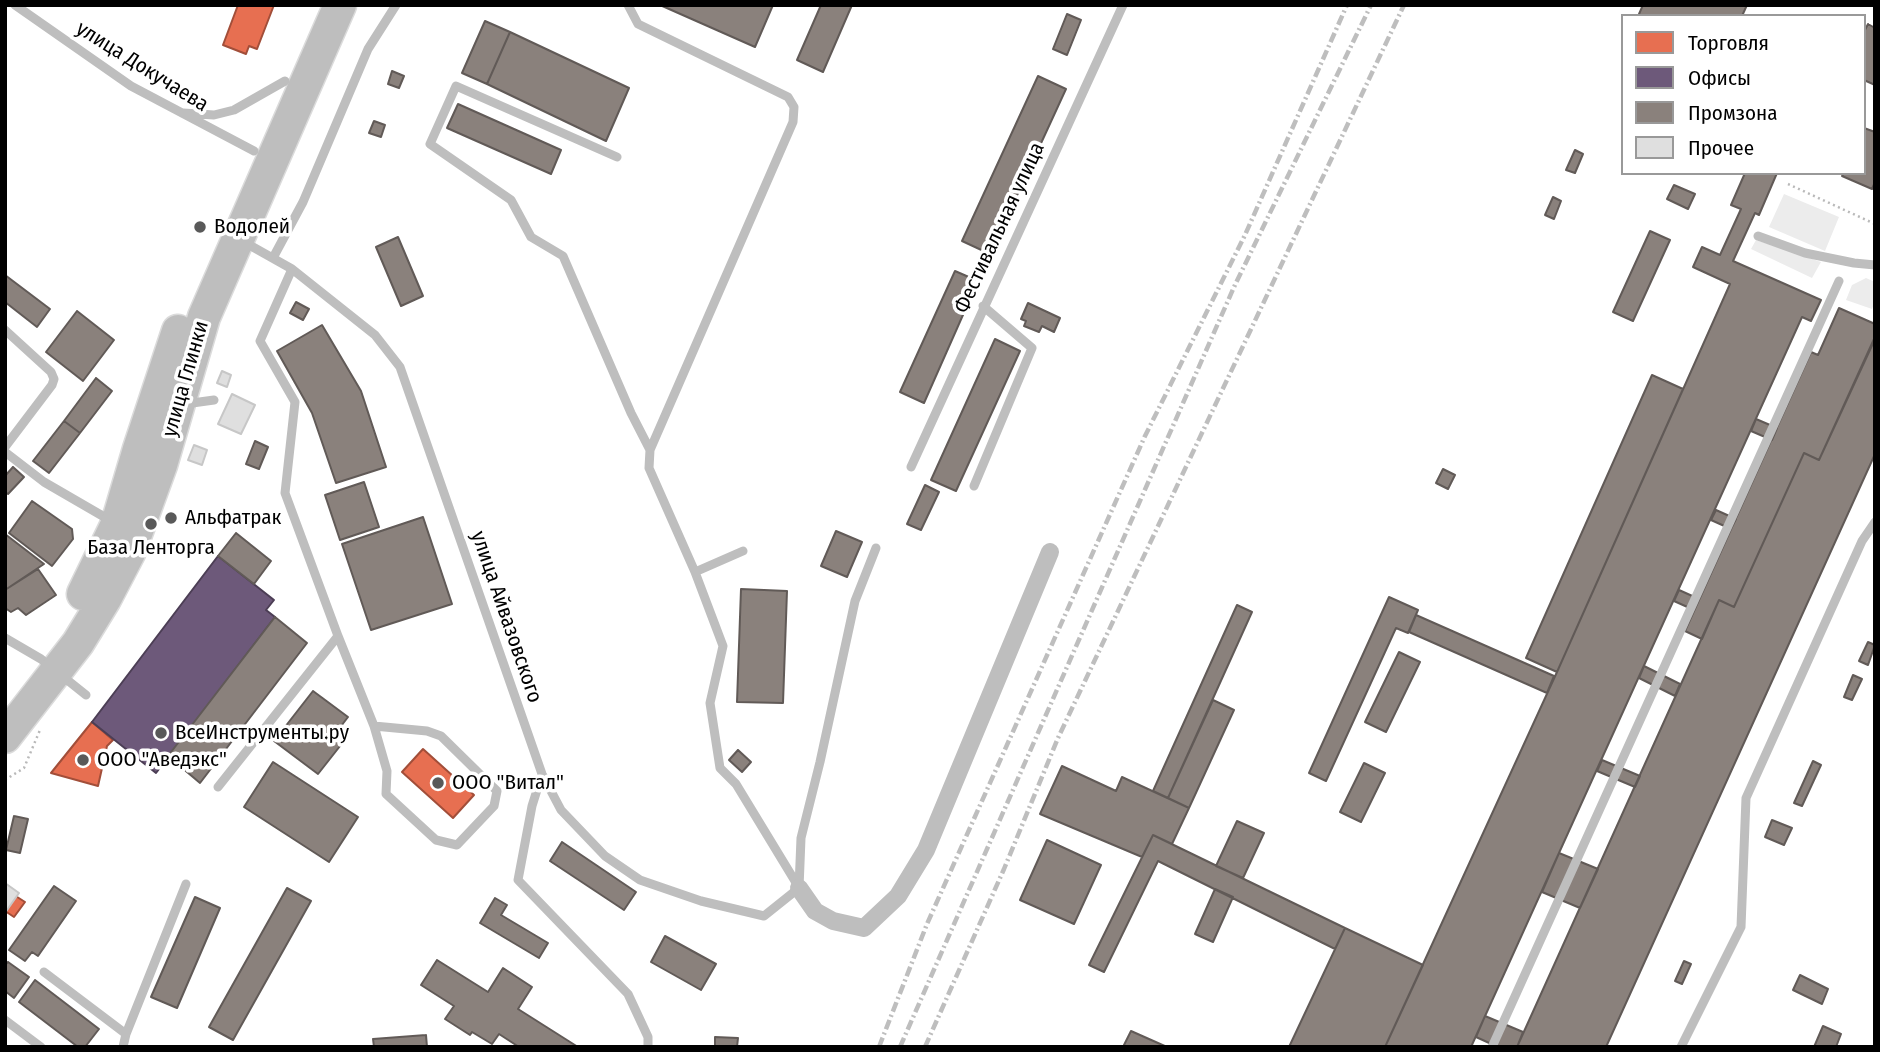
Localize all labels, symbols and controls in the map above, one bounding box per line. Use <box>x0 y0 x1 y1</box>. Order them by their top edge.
legend <box>1621 14 1866 175</box>
street label: улица Докучаева <box>71 16 213 118</box>
text: Торговля <box>1688 30 1769 56</box>
text: Офисы <box>1688 65 1751 91</box>
text: Промзона <box>1688 100 1777 126</box>
text: Прочее <box>1688 135 1754 161</box>
street label: Фестивальная улица <box>949 139 1051 317</box>
place label: Водолей <box>214 214 290 240</box>
marker: Водолей <box>192 219 208 235</box>
street label: улица Глинки <box>157 318 215 440</box>
place label: Альфатрак <box>185 505 281 531</box>
marker: Альфатрак <box>163 510 179 526</box>
marker: База Ленторга <box>143 516 159 532</box>
street label: улица Айвазовского <box>465 528 547 706</box>
place label: База Ленторга <box>87 535 215 561</box>
place label: ВсеИнструменты.ру <box>175 720 349 746</box>
marker: ВсеИнструменты.ру <box>153 725 169 741</box>
place label: ООО "Аведэкс" <box>97 747 227 773</box>
marker: ООО "Аведэкс" <box>75 752 91 768</box>
place label: ООО "Витал" <box>452 770 564 796</box>
marker: ООО "Витал" <box>430 775 446 791</box>

